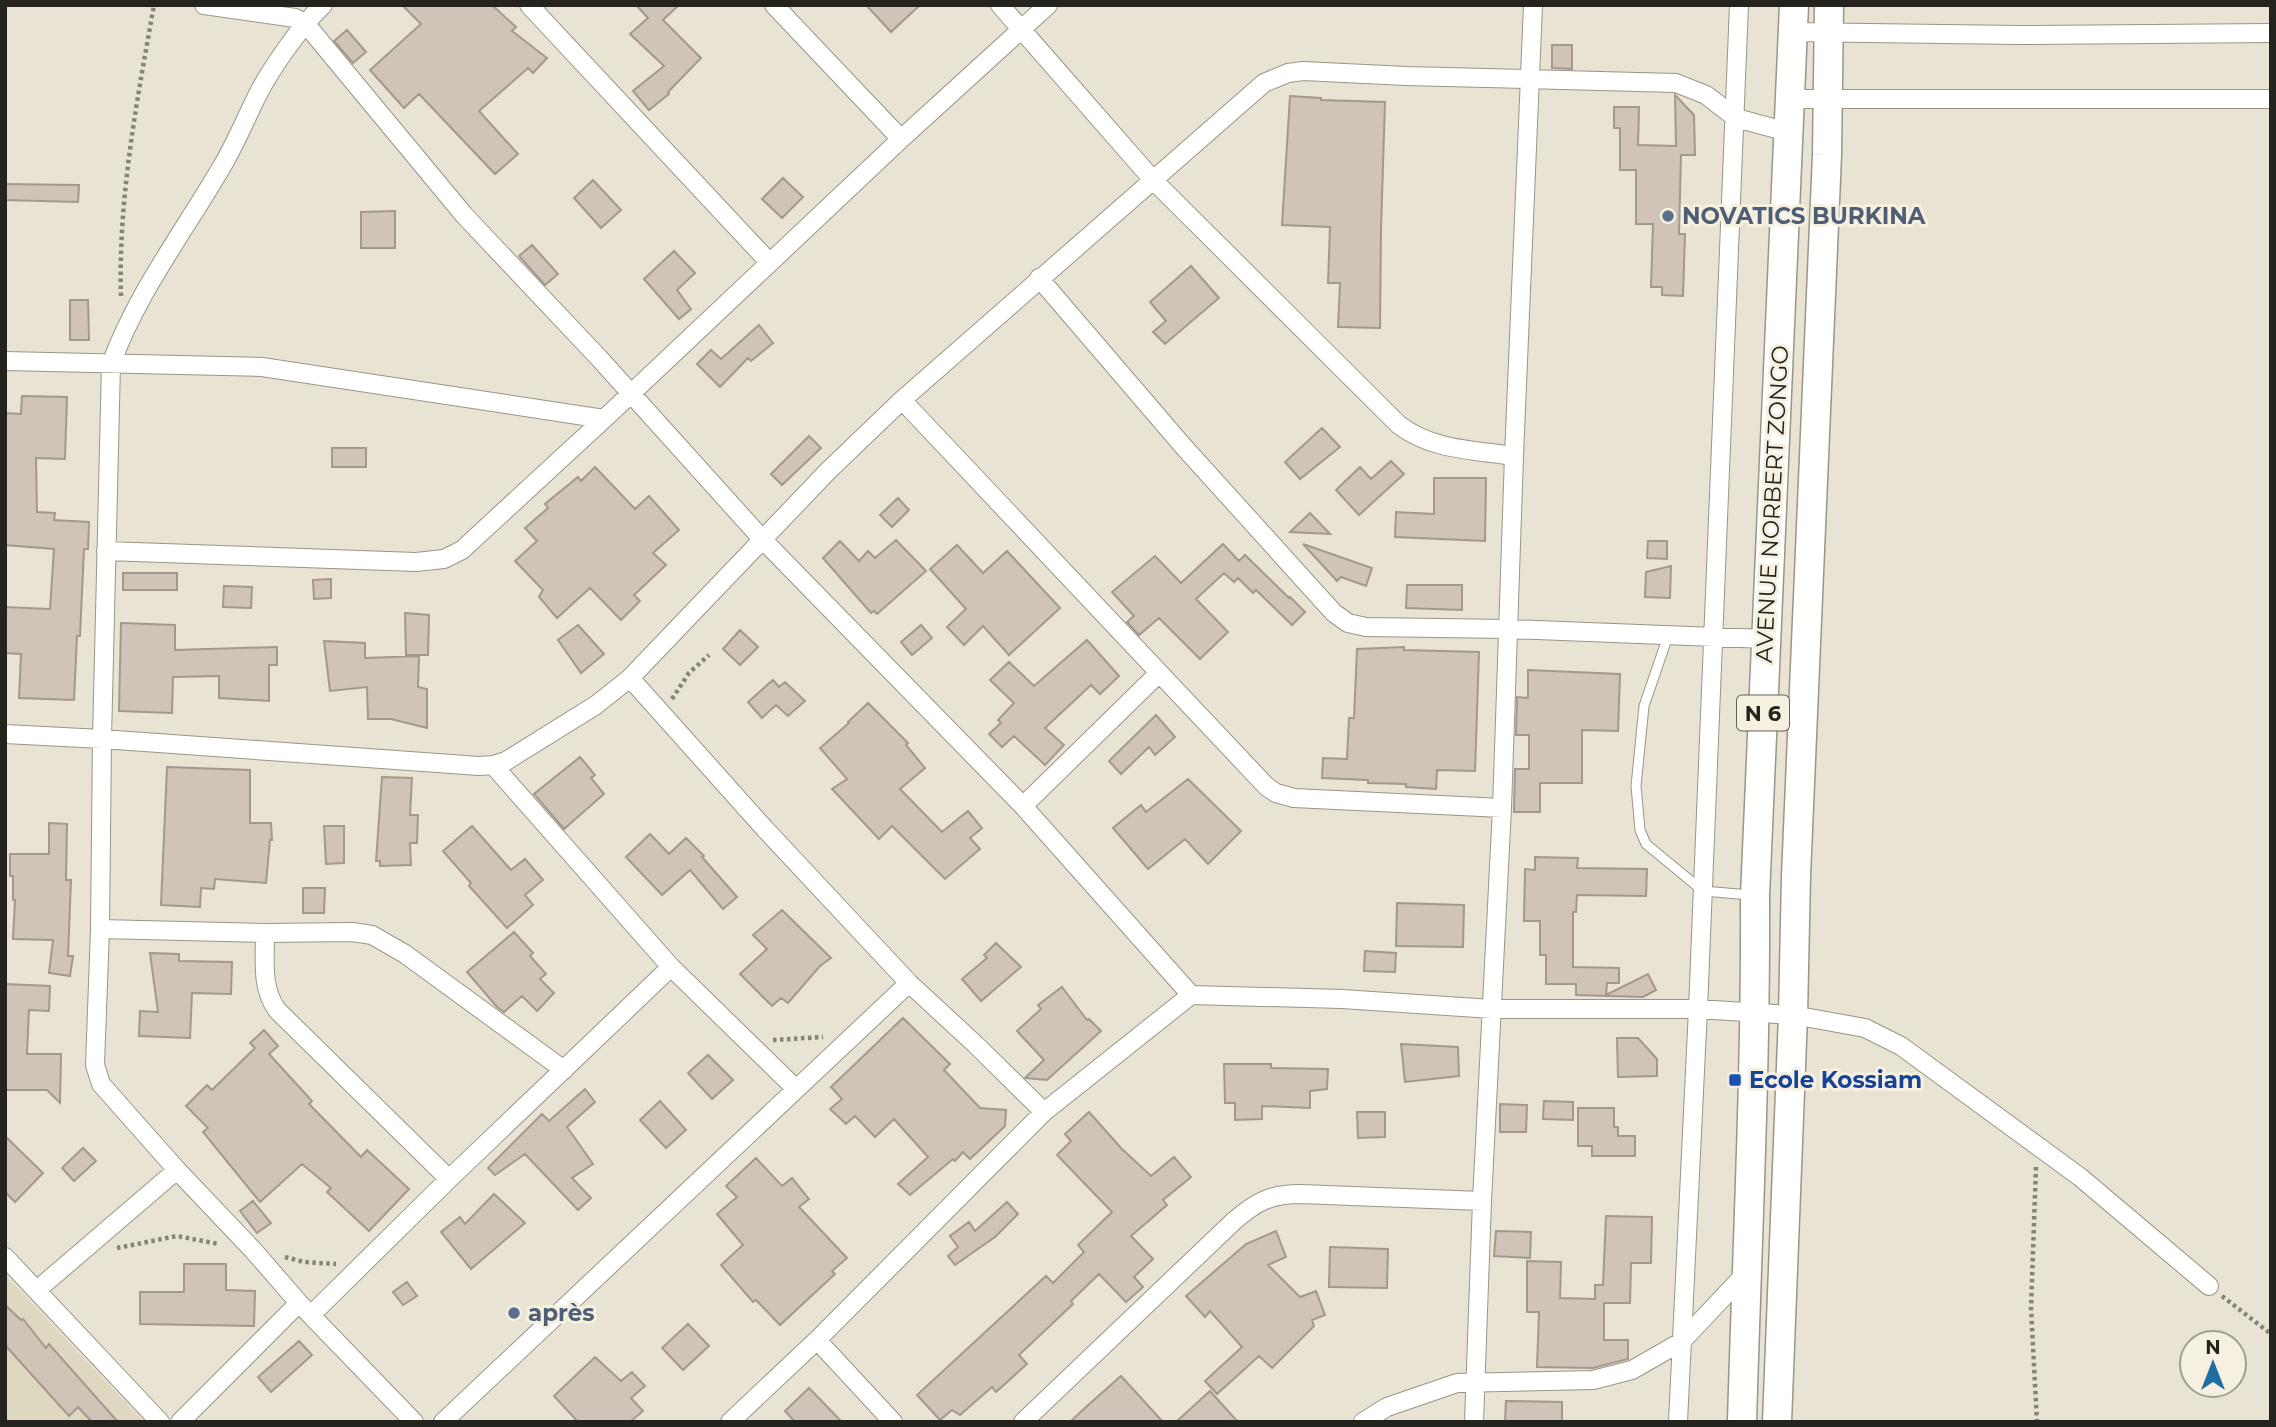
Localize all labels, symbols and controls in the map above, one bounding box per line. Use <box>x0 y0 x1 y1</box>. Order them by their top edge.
place label: NOVATICS BURKINA <box>1682 202 1926 230</box>
marker: NOVATICS BURKINA <box>1660 208 1676 224</box>
street label: AVENUE NORBERT ZONGO <box>1750 345 1794 663</box>
road number: N 6 <box>1737 696 1789 730</box>
place label: Ecole Kossiam <box>1749 1066 1922 1094</box>
marker: Ecole Kossiam <box>1727 1072 1743 1088</box>
place label: après <box>528 1299 595 1327</box>
marker: après <box>506 1305 522 1321</box>
north arrow <box>2178 1329 2248 1399</box>
text: N <box>2205 1336 2221 1359</box>

